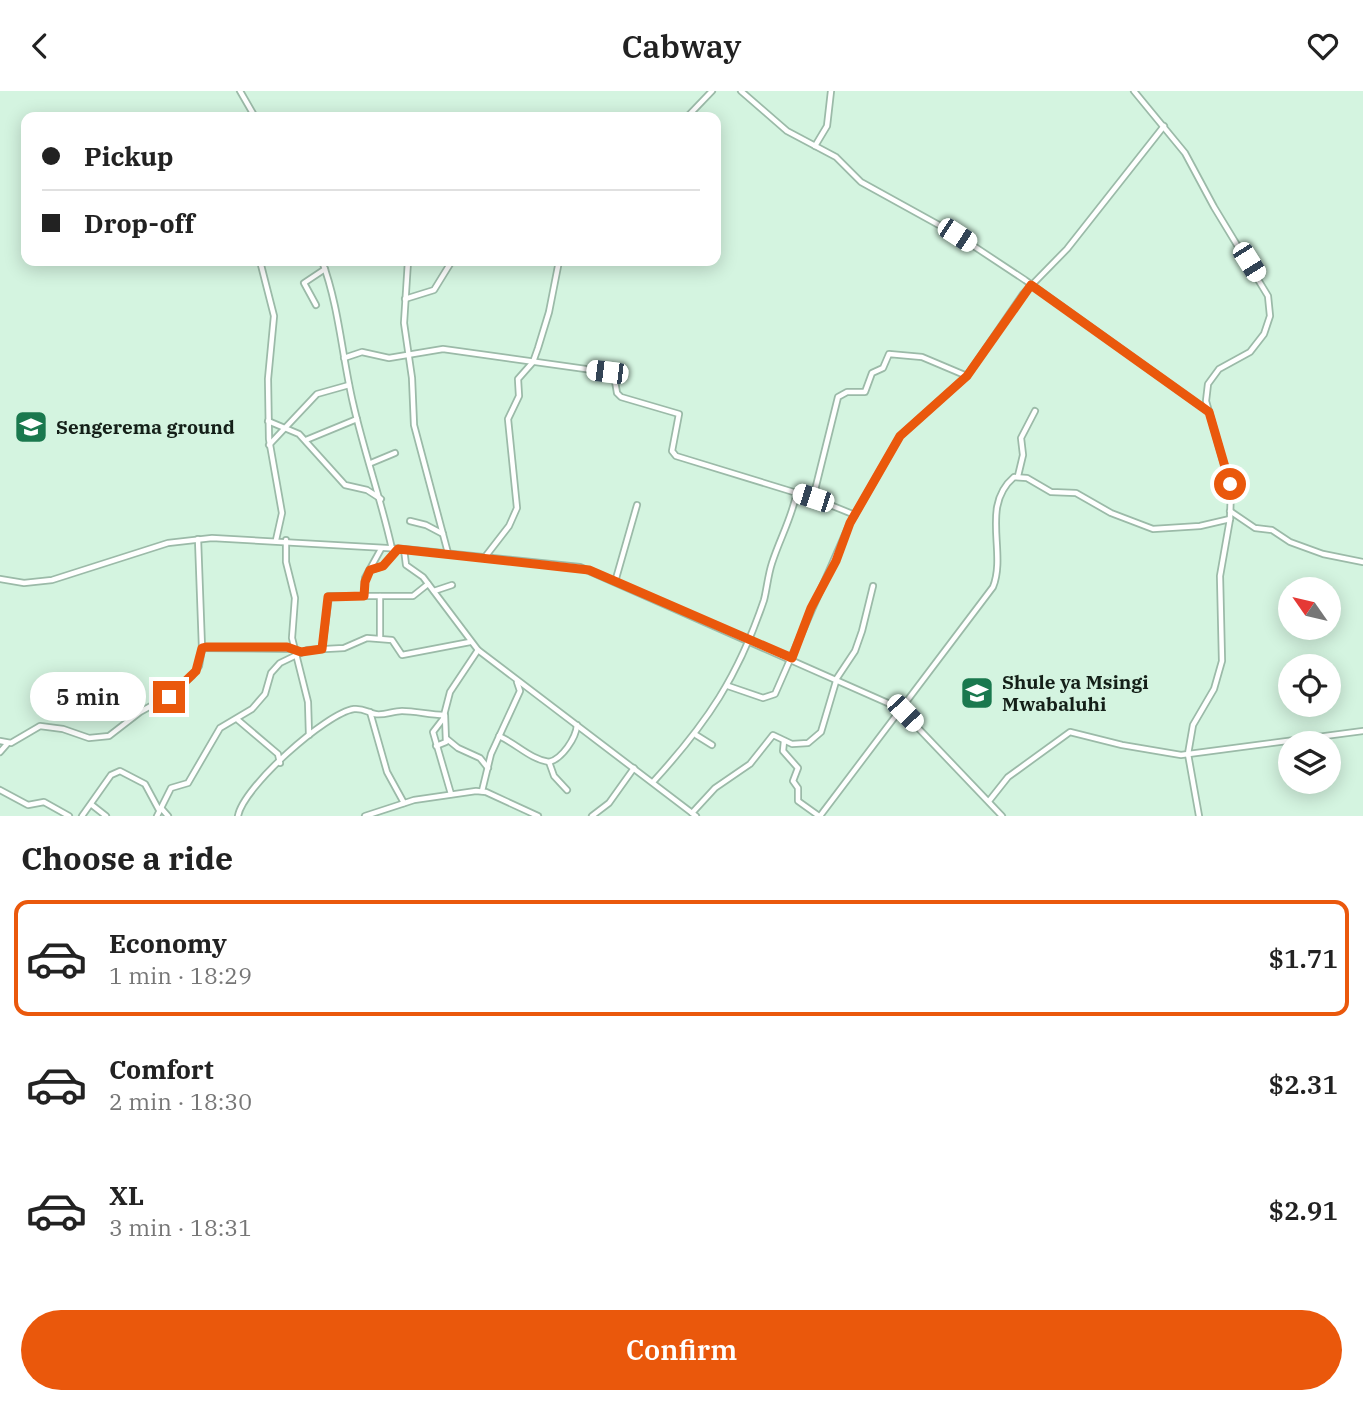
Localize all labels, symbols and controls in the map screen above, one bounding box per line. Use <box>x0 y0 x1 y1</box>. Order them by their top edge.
text: Cabway <box>622 25 741 67</box>
icon: back <box>21 27 59 65</box>
icon: heart <box>1304 27 1342 65</box>
text: Pickup <box>84 139 174 173</box>
text: Drop-off <box>84 206 195 240</box>
car <box>934 215 981 255</box>
car <box>1229 239 1270 285</box>
car <box>585 359 630 385</box>
school or university icon: Sengerema ground <box>12 408 50 446</box>
place label: Sengerema ground <box>56 415 235 439</box>
route start <box>1214 468 1246 500</box>
car <box>790 482 837 514</box>
north arrow <box>1278 577 1340 641</box>
map controls <box>1278 577 1341 794</box>
button: locate <box>1278 654 1341 717</box>
place label: Shule ya Msingi Mwabaluhi <box>1002 670 1149 716</box>
callout: 5 min <box>29 673 144 721</box>
school or university icon: Shule ya Msingi Mwabaluhi <box>958 674 996 712</box>
text: 5 min <box>56 681 120 711</box>
route end <box>153 681 185 713</box>
car <box>883 691 928 735</box>
button: layers <box>1278 731 1341 794</box>
text: Choose a ride <box>21 837 233 879</box>
text: Economy <box>109 926 227 960</box>
icon: car <box>25 927 88 990</box>
text: $1.71 <box>1269 941 1338 975</box>
text: 1 min · 18:29 <box>109 960 252 990</box>
text: Comfort <box>109 1052 214 1086</box>
icon: car <box>25 1053 88 1116</box>
text: $2.31 <box>1269 1067 1338 1101</box>
text: 2 min · 18:30 <box>109 1086 252 1116</box>
text: XL <box>109 1178 144 1212</box>
icon: car <box>25 1179 88 1242</box>
text: $2.91 <box>1269 1193 1338 1227</box>
text: 3 min · 18:31 <box>109 1212 252 1242</box>
button: Confirm <box>21 1310 1342 1390</box>

